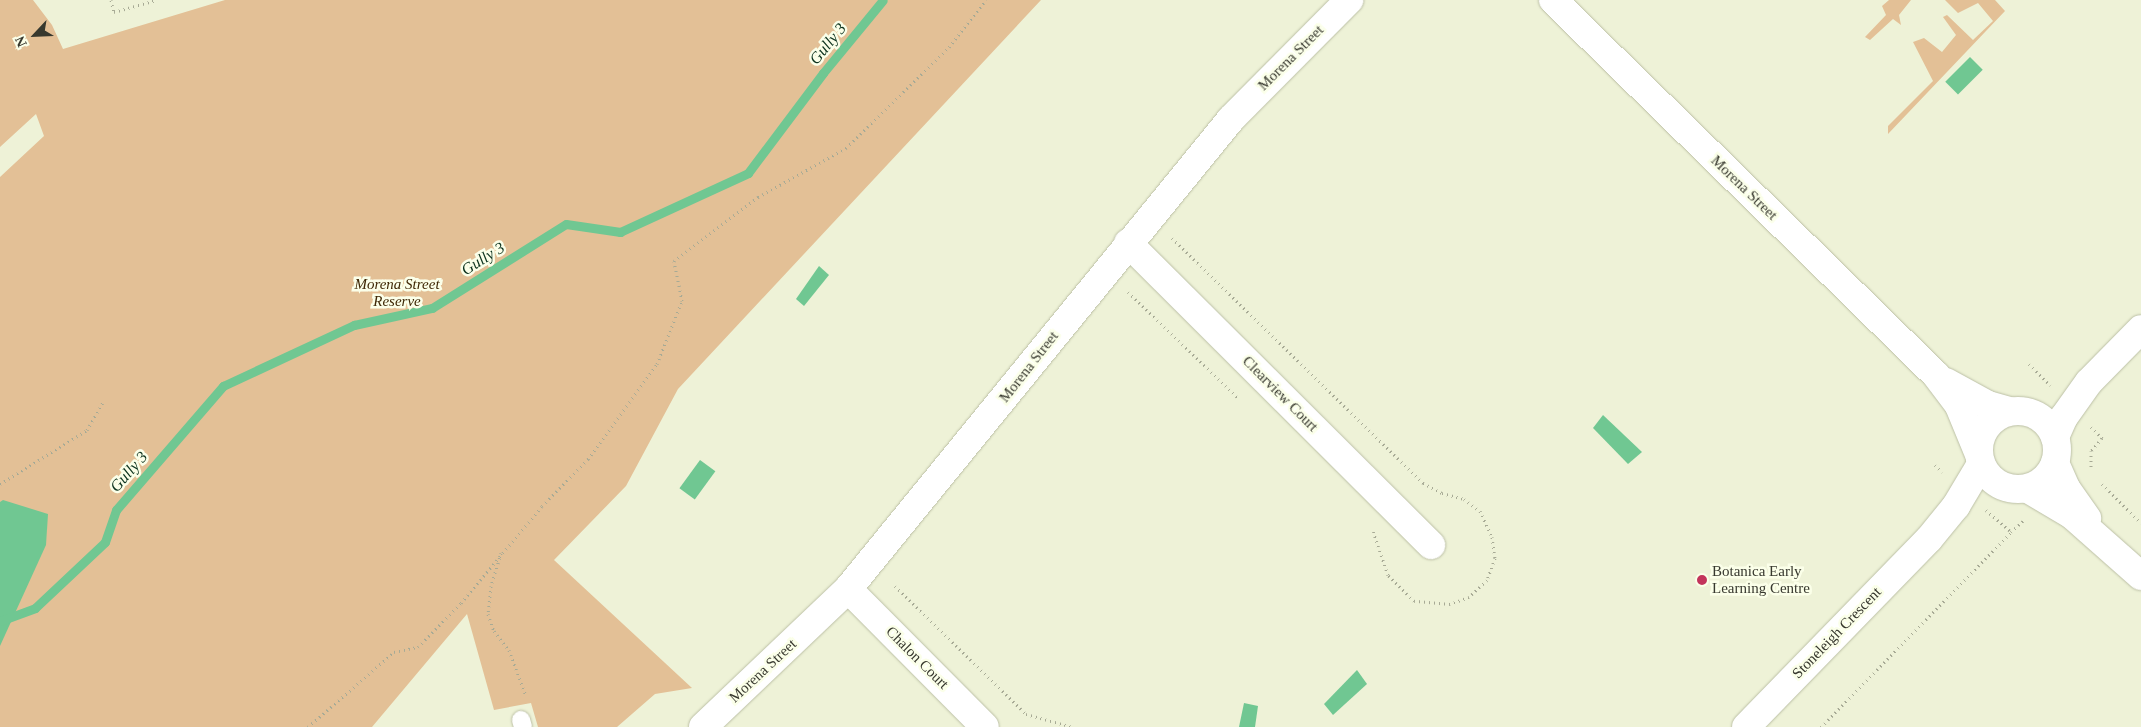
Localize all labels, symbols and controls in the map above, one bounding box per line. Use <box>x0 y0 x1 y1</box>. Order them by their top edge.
north arrow <box>10 10 60 60</box>
water label: Gully 3 <box>806 19 850 69</box>
street label: Morena Street <box>1254 21 1328 95</box>
text: N <box>12 34 30 49</box>
street label: Morena Street <box>1707 152 1781 224</box>
water label: Gully 3 <box>458 238 508 280</box>
park label: Morena Street Reserve <box>354 275 440 310</box>
street label: Morena Street <box>996 328 1062 406</box>
street label: Clearview Court <box>1238 352 1322 436</box>
water label: Gully 3 <box>106 448 152 496</box>
place label: Botanica Early Learning Centre <box>1712 562 1810 597</box>
marker: Botanica Early Learning Centre <box>1696 574 1708 586</box>
street label: Stoneleigh Crescent <box>1789 583 1885 683</box>
street label: Chalon Court <box>882 623 952 693</box>
street label: Morena Street <box>726 635 800 707</box>

